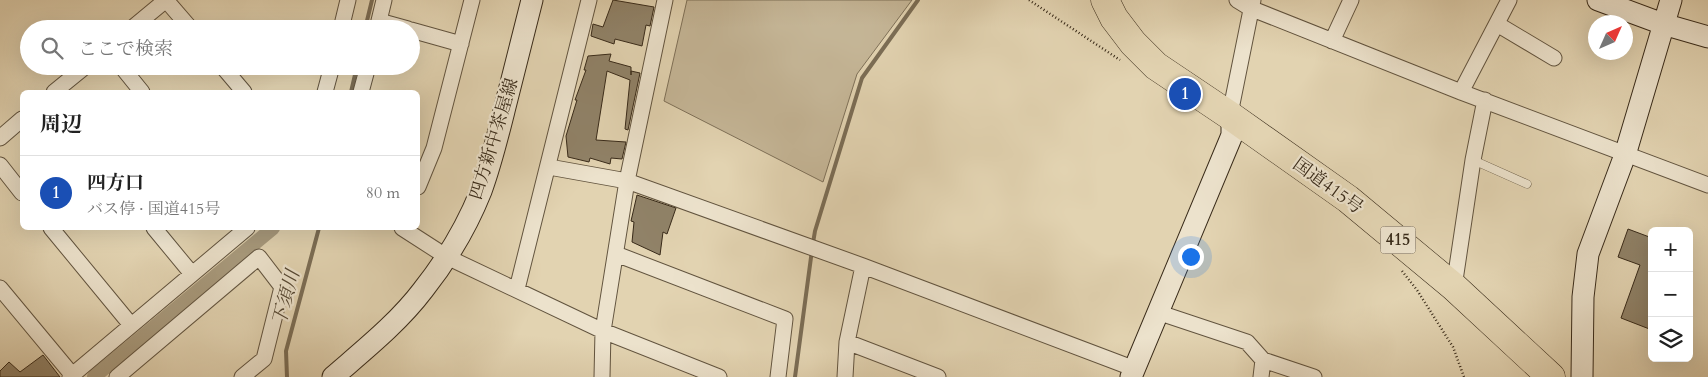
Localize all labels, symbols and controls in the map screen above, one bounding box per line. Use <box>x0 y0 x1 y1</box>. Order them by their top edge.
north arrow <box>1588 15 1633 60</box>
search box <box>20 20 420 75</box>
icon: search <box>38 34 66 62</box>
text: ここで検索 <box>78 36 173 62</box>
street label: 四方新中茶屋線 <box>464 75 524 203</box>
pin: 1 <box>1169 75 1201 113</box>
text: 周辺 <box>40 110 82 139</box>
street label: 国道415号 <box>1288 152 1368 220</box>
text: 四方口 <box>87 170 144 196</box>
text: 1 <box>52 182 60 204</box>
text: 80 m <box>366 182 400 204</box>
text: バス停 · 国道415号 <box>87 198 220 220</box>
road number: 415 <box>1380 226 1416 254</box>
map controls <box>1648 227 1693 362</box>
button: + <box>1648 227 1693 272</box>
your location <box>1178 244 1204 270</box>
water label: 下須川 <box>266 265 306 329</box>
button: − <box>1648 272 1693 317</box>
button: layers <box>1648 317 1693 362</box>

